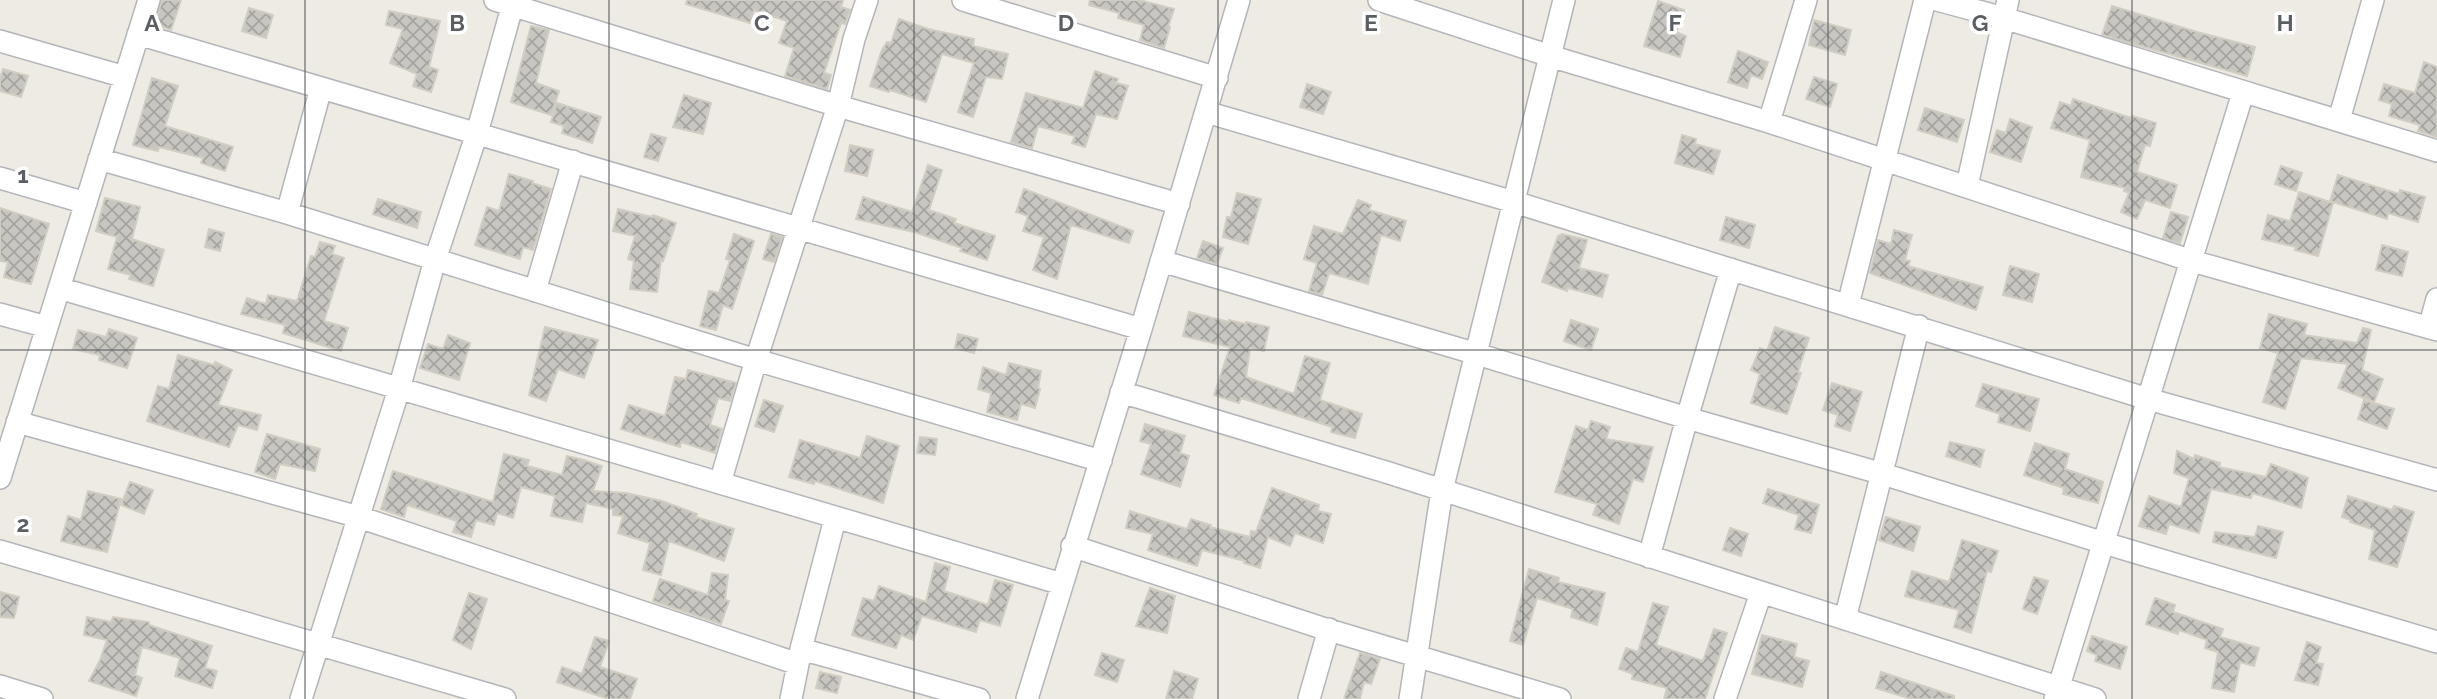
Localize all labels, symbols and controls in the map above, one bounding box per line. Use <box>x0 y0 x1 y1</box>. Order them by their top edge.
text: A <box>144 9 160 36</box>
text: B <box>449 9 465 36</box>
text: C <box>754 9 770 36</box>
text: D <box>1058 9 1074 36</box>
text: E <box>1364 9 1378 36</box>
text: F <box>1668 9 1682 36</box>
text: G <box>1972 9 1988 36</box>
text: H <box>2276 9 2294 36</box>
text: 1 <box>17 161 29 188</box>
text: 2 <box>17 510 29 537</box>

